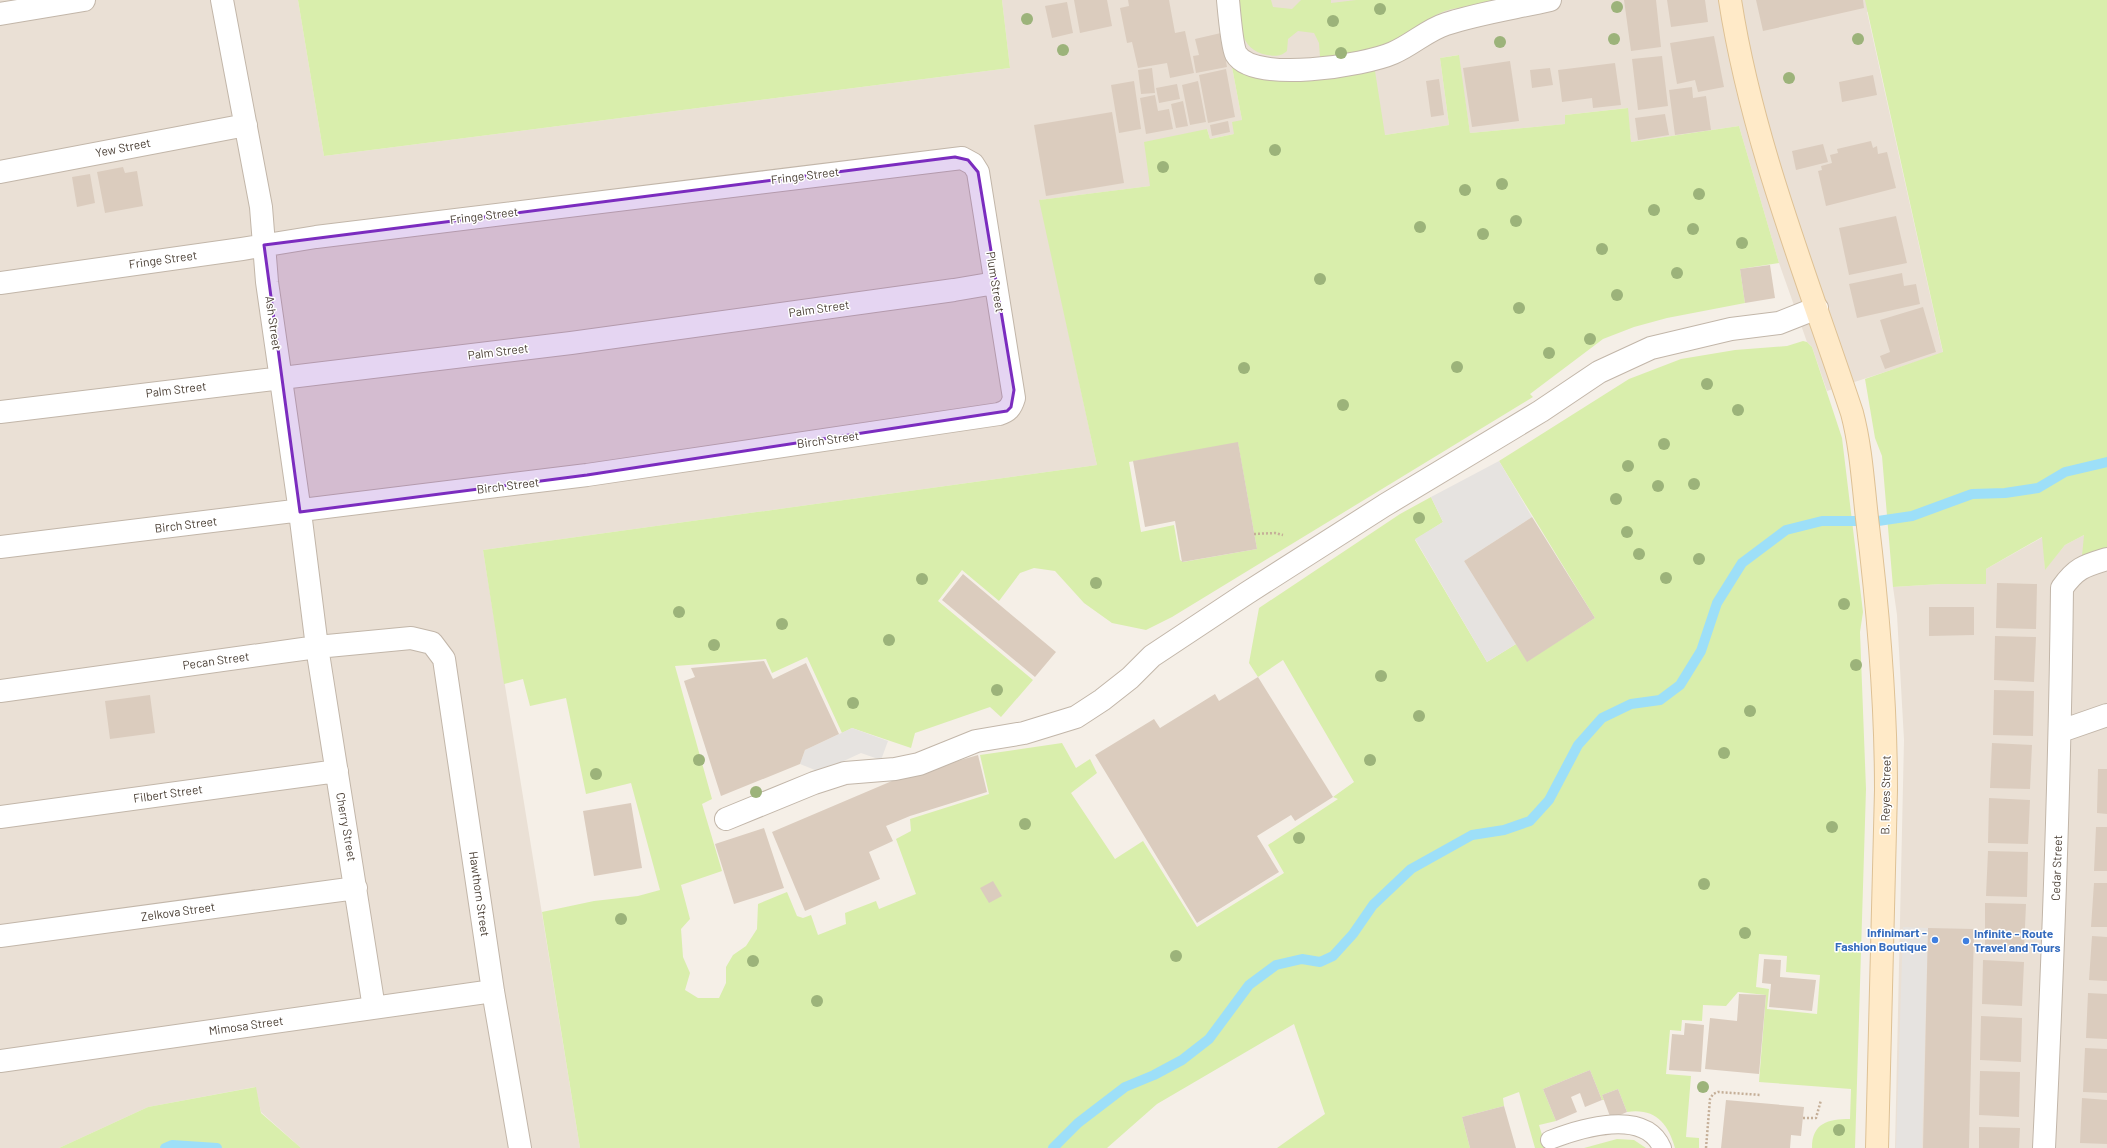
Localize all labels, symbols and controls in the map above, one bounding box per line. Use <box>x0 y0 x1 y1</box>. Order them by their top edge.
street label: Yew Street <box>94 135 152 159</box>
street label: Fringe Street <box>770 164 840 186</box>
street label: Fringe Street <box>449 204 519 226</box>
street label: Fringe Street <box>128 247 198 271</box>
street label: Plum Street <box>984 250 1008 313</box>
street label: Ash Street <box>263 295 285 351</box>
street label: Palm Street <box>788 297 850 319</box>
street label: Palm Street <box>467 340 529 362</box>
street label: Palm Street <box>145 378 207 400</box>
street label: Birch Street <box>796 428 860 450</box>
street label: Birch Street <box>476 474 540 496</box>
street label: Birch Street <box>154 513 218 535</box>
street label: Pecan Street <box>182 648 250 672</box>
street label: B. Reyes Street <box>1877 755 1893 835</box>
street label: Filbert Street <box>132 781 203 805</box>
street label: Cherry Street <box>334 791 360 862</box>
street label: Cedar Street <box>2048 835 2064 901</box>
street label: Hawthorn Street <box>467 850 493 937</box>
street label: Zelkova Street <box>140 899 216 923</box>
place label: Infinimart - Fashion Boutique <box>1835 925 1927 953</box>
place label: Infinite - Route Travel and Tours <box>1974 926 2061 954</box>
marker: Infinimart - Fashion Boutique <box>1930 935 1940 945</box>
marker: Infinite - Route Travel and Tours <box>1961 936 1971 946</box>
street label: Mimosa Street <box>208 1013 284 1037</box>

